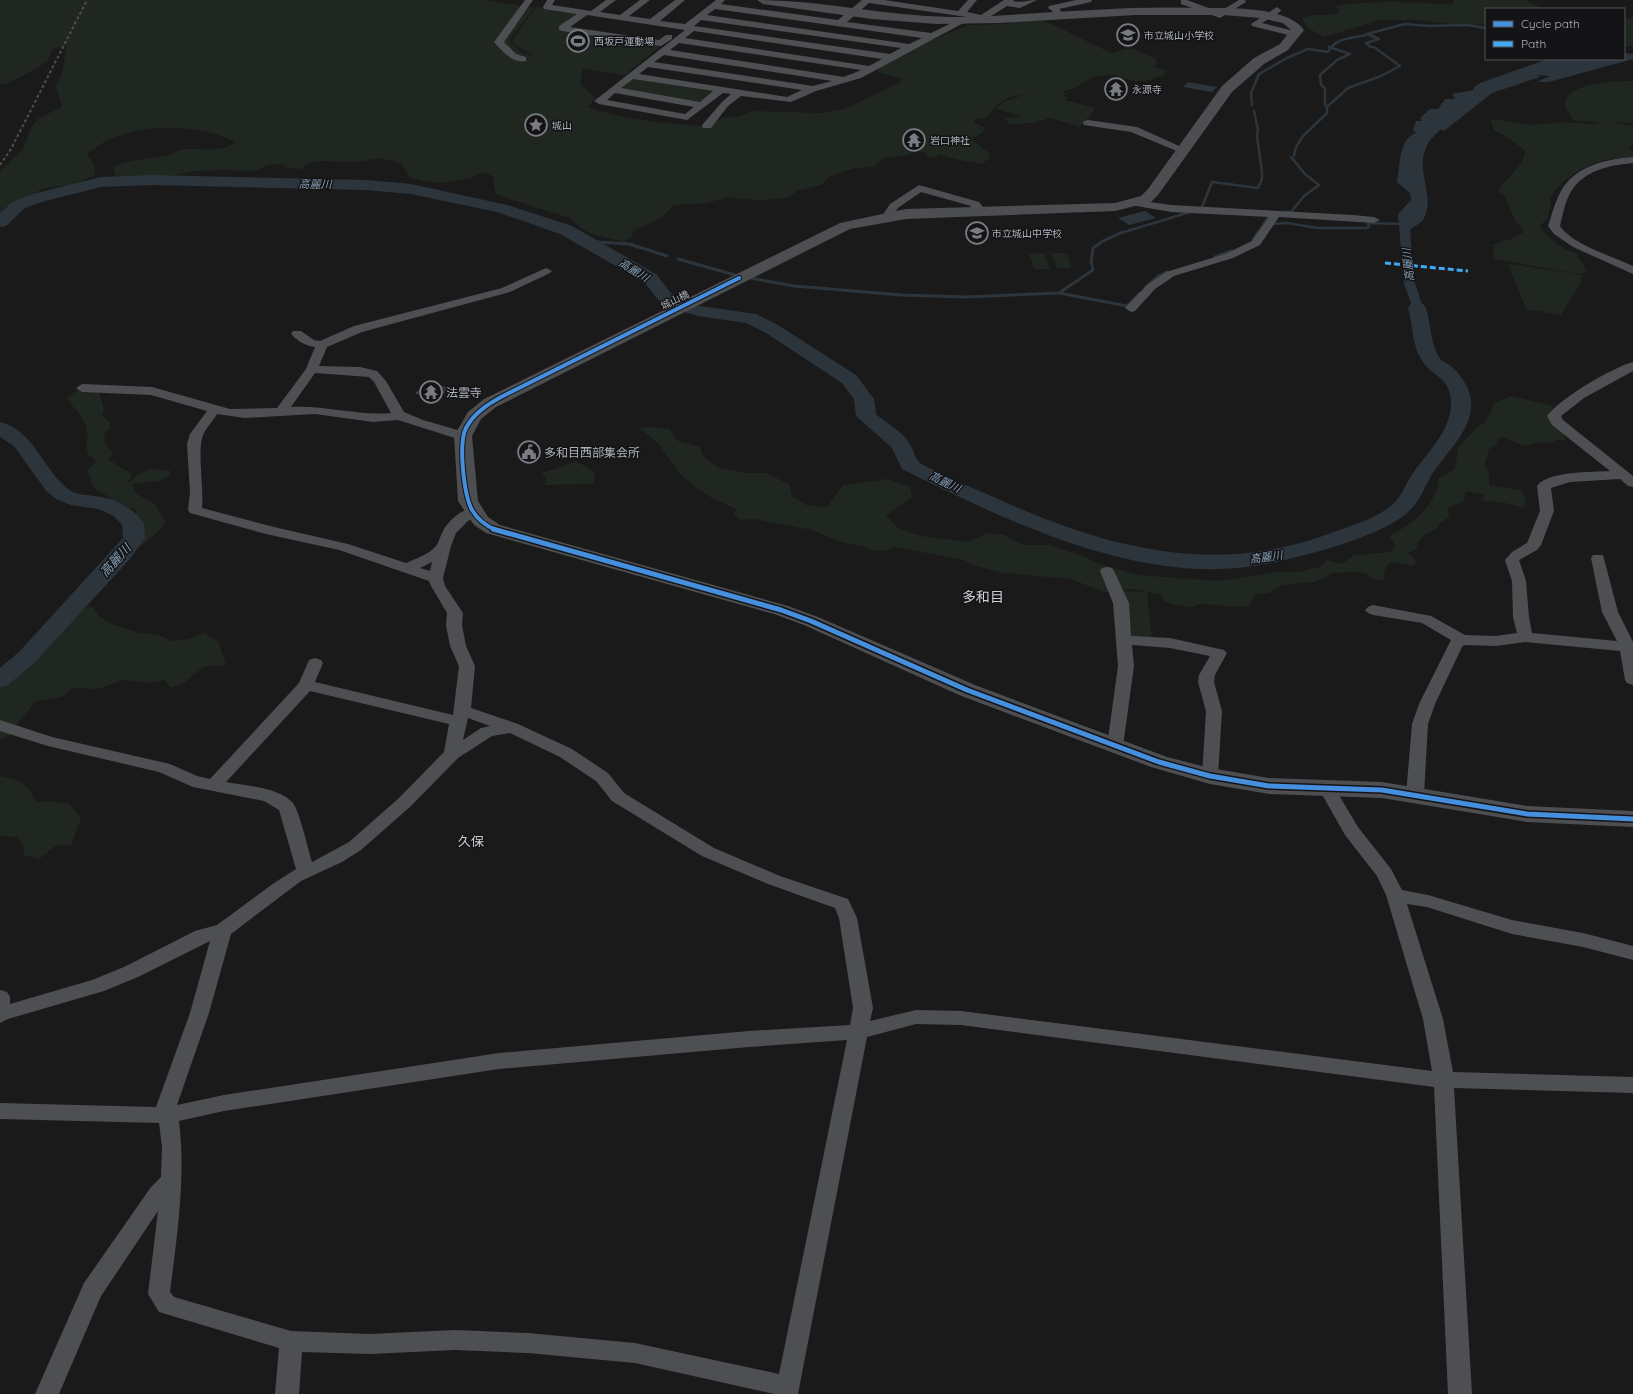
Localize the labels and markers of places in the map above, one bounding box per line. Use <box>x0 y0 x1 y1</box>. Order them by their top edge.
school or university icon: 市立城山小学校 <box>1115 22 1141 48</box>
sports icon: 西坂戸運動場 <box>565 28 591 54</box>
place label: 市立城山小学校 <box>1144 29 1214 42</box>
place label: 西坂戸運動場 <box>594 35 654 48</box>
temple icon: 永源寺 <box>1103 76 1129 102</box>
place label: 永源寺 <box>1132 83 1162 96</box>
place icon: 城山 <box>523 112 549 138</box>
place label: 城山 <box>552 119 572 132</box>
temple icon: 岩口神社 <box>901 127 927 153</box>
place label: 岩口神社 <box>930 134 970 147</box>
school or university icon: 市立城山中学校 <box>964 220 990 246</box>
place label: 市立城山中学校 <box>992 227 1062 240</box>
temple icon: 法雲寺 <box>418 379 444 405</box>
place label: 法雲寺 <box>446 385 482 400</box>
public building icon: 多和目西部集会所 <box>516 439 542 465</box>
place label: 多和目西部集会所 <box>544 445 640 460</box>

